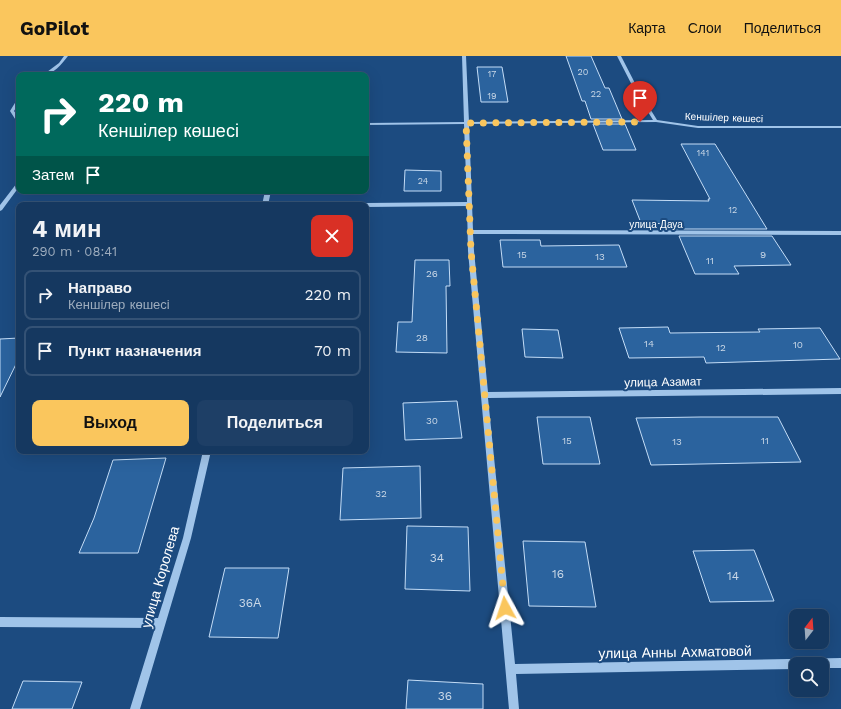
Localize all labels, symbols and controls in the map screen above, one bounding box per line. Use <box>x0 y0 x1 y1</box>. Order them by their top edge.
text: GoPilot <box>20 17 89 40</box>
text: Карта <box>628 20 666 36</box>
text: Слои <box>688 20 722 36</box>
text: Поделиться <box>744 20 821 36</box>
house number: 20 <box>578 67 589 77</box>
house number: 17 <box>488 69 496 79</box>
pin <box>623 81 657 122</box>
text: 220 m <box>98 86 184 119</box>
icon: arrive <box>629 87 651 109</box>
icon: right <box>32 88 84 140</box>
house number: 22 <box>591 89 601 99</box>
house number: 19 <box>487 91 497 101</box>
street label: Кеншілер көшесі <box>685 111 763 124</box>
text: Кеншілер көшесі <box>98 120 239 141</box>
house number: 141 <box>697 148 709 158</box>
icon: arrive <box>82 164 104 186</box>
text: Затем <box>32 166 74 184</box>
house number: 24 <box>418 176 429 186</box>
house number: 12 <box>729 205 737 215</box>
text: 4 мин <box>32 215 101 243</box>
button: close <box>311 215 353 257</box>
street label: улица Дауа <box>629 219 683 230</box>
text: 290 m · 08:41 <box>32 244 117 259</box>
house number: 15 <box>517 249 527 260</box>
house number: 9 <box>760 249 766 260</box>
house number: 13 <box>595 251 605 262</box>
house number: 11 <box>706 255 714 266</box>
house number: 26 <box>426 268 438 279</box>
text: Направо <box>68 279 132 297</box>
icon: right <box>34 284 56 306</box>
text: 220 m <box>305 286 351 304</box>
text: Кеншілер көшесі <box>68 297 170 312</box>
house number: 28 <box>416 332 428 343</box>
house number: 14 <box>644 338 654 349</box>
house number: 10 <box>793 339 803 350</box>
icon: arrive <box>34 340 56 362</box>
text: Пункт назначения <box>68 342 201 360</box>
text: 70 m <box>314 342 351 360</box>
house number: 12 <box>716 342 726 353</box>
street label: улица Азамат <box>624 374 702 390</box>
button: Выход <box>32 400 189 446</box>
button: Поделиться <box>197 400 353 446</box>
house number: 30 <box>426 415 438 426</box>
house number: 15 <box>562 435 572 446</box>
house number: 11 <box>761 435 769 446</box>
house number: 13 <box>672 436 682 447</box>
house number: 32 <box>375 488 387 499</box>
street label: улица Королева <box>138 524 182 630</box>
house number: 34 <box>430 551 444 565</box>
house number: 16 <box>552 567 564 581</box>
house number: 14 <box>727 569 739 583</box>
position arrow <box>484 587 526 629</box>
house number: 36А <box>239 596 261 610</box>
north arrow <box>789 609 829 649</box>
map controls <box>789 609 829 697</box>
street label: улица Анны Ахматовой <box>598 643 752 661</box>
button: search <box>789 657 829 697</box>
house number: 36 <box>438 689 452 703</box>

